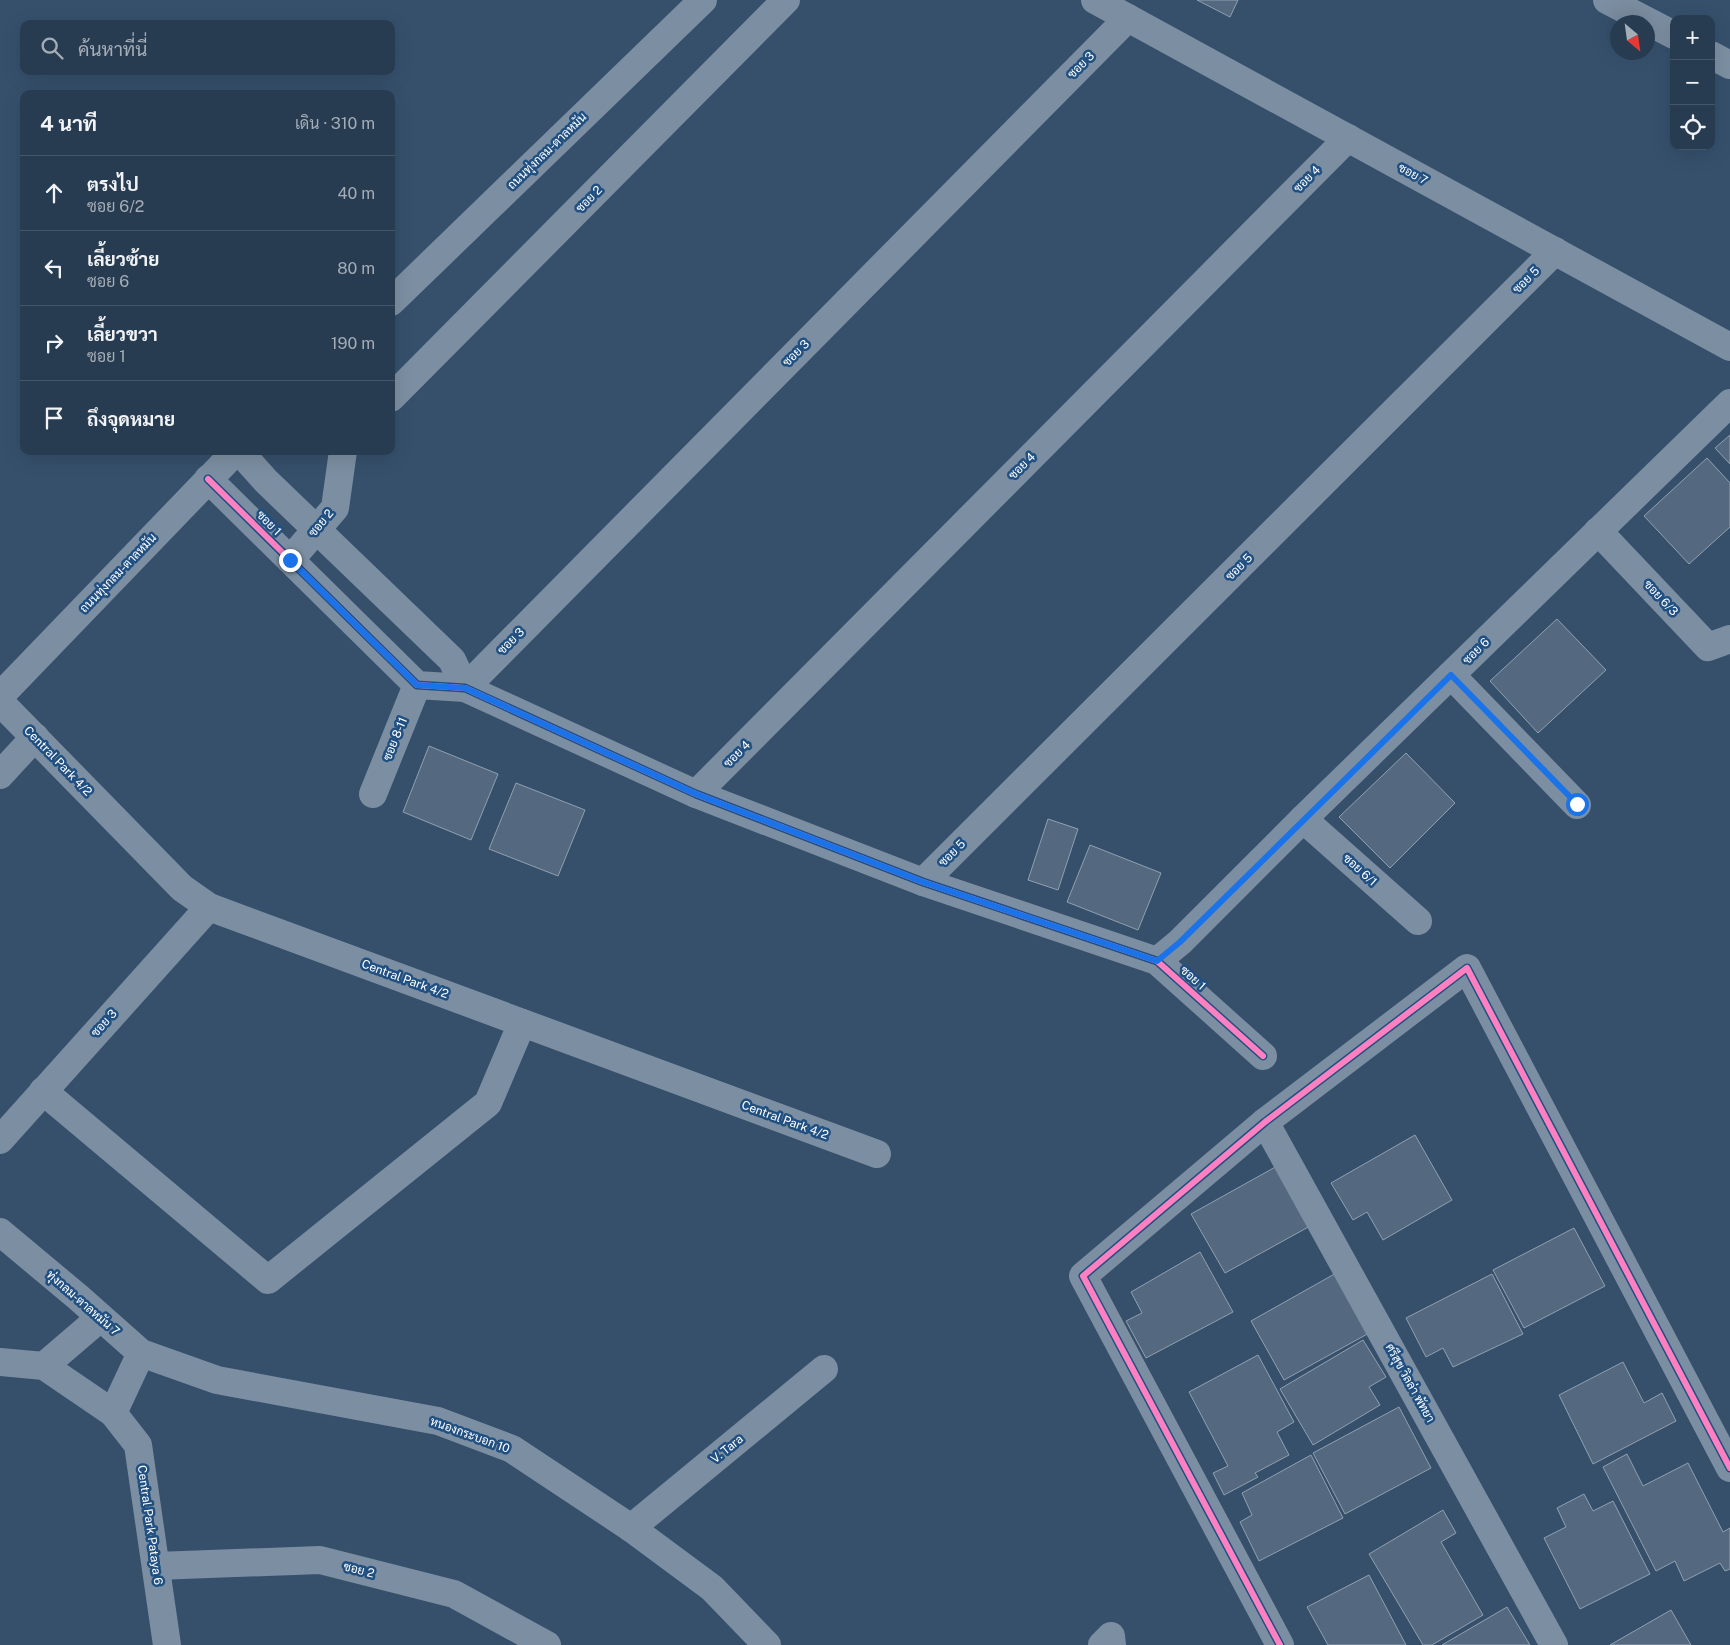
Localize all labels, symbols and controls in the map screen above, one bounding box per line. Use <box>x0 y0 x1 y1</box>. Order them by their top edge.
north arrow <box>1610 15 1655 60</box>
map controls <box>1670 15 1715 150</box>
button: + <box>1670 15 1715 60</box>
search box <box>20 20 395 75</box>
icon: search <box>38 34 66 62</box>
text: ค้นหาที่นี่ <box>78 38 147 60</box>
street label: ซอย 3 <box>1065 49 1097 81</box>
button: − <box>1670 60 1715 105</box>
button: locate <box>1670 105 1715 150</box>
street label: ถนนทุ่งกลม-ตาลหมัน <box>505 110 591 194</box>
text: 4 นาที <box>40 111 97 136</box>
text: เดิน · 310 m <box>295 114 375 133</box>
street label: ซอย 7 <box>1396 160 1430 188</box>
street label: ซอย 4 <box>1291 163 1323 195</box>
text: ตรงไป <box>87 173 139 195</box>
icon: ahead <box>40 179 68 207</box>
street label: ซอย 2 <box>573 183 605 215</box>
text: 40 m <box>337 184 375 203</box>
text: ซอย 6/2 <box>87 197 144 216</box>
text: เลี้ยวซ้าย <box>87 248 159 270</box>
icon: left <box>40 254 68 282</box>
text: 80 m <box>337 259 375 278</box>
street label: ซอย 5 <box>1510 264 1542 296</box>
text: ซอย 6 <box>87 272 129 291</box>
text: เลี้ยวขวา <box>87 323 158 345</box>
icon: right <box>40 329 68 357</box>
text: 190 m <box>331 334 375 353</box>
street label: ซอย 3 <box>780 337 812 369</box>
text: ซอย 1 <box>87 347 126 366</box>
icon: arrive <box>40 404 68 432</box>
text: ถึงจุดหมาย <box>87 408 175 430</box>
street label: ซอย 4 <box>1006 450 1038 482</box>
street label: ซอย 2 <box>306 506 336 540</box>
street label: ซอย 1 <box>254 508 284 538</box>
street label: ถนนทุ่งกลม-ตาลหมัน <box>77 530 161 617</box>
route end <box>279 549 302 572</box>
street label: ซอย 5 <box>1223 551 1255 583</box>
street label: ซอย 6/3 <box>1641 577 1681 619</box>
street label: ซอย 3 <box>495 625 527 657</box>
street label: ซอย 6 <box>1460 635 1492 667</box>
street label: ซอย 8-11 <box>380 715 410 763</box>
street label: Central Park 4/2 <box>21 723 95 799</box>
street label: ซอย 4 <box>721 738 753 770</box>
route start <box>1566 793 1589 816</box>
street label: ซอย 5 <box>936 837 968 869</box>
street label: ซอย 6/1 <box>1340 851 1380 889</box>
street label: Central Park 4/2 <box>360 957 450 1001</box>
street label: ซอย 1 <box>1177 963 1209 993</box>
street label: ซอย 3 <box>88 1007 120 1039</box>
street label: Central Park 4/2 <box>740 1098 830 1142</box>
street label: ทุ่งกลม-ตาลหมัน 7 <box>42 1268 122 1340</box>
street label: ศรีสุข วิลล่า พัทยา <box>1381 1341 1438 1426</box>
street label: หนองกระบอก 10 <box>428 1414 512 1456</box>
street label: V. Tara <box>708 1432 746 1466</box>
street label: Central Park Pataya 6 <box>135 1464 165 1586</box>
street label: ซอย 2 <box>342 1559 376 1581</box>

